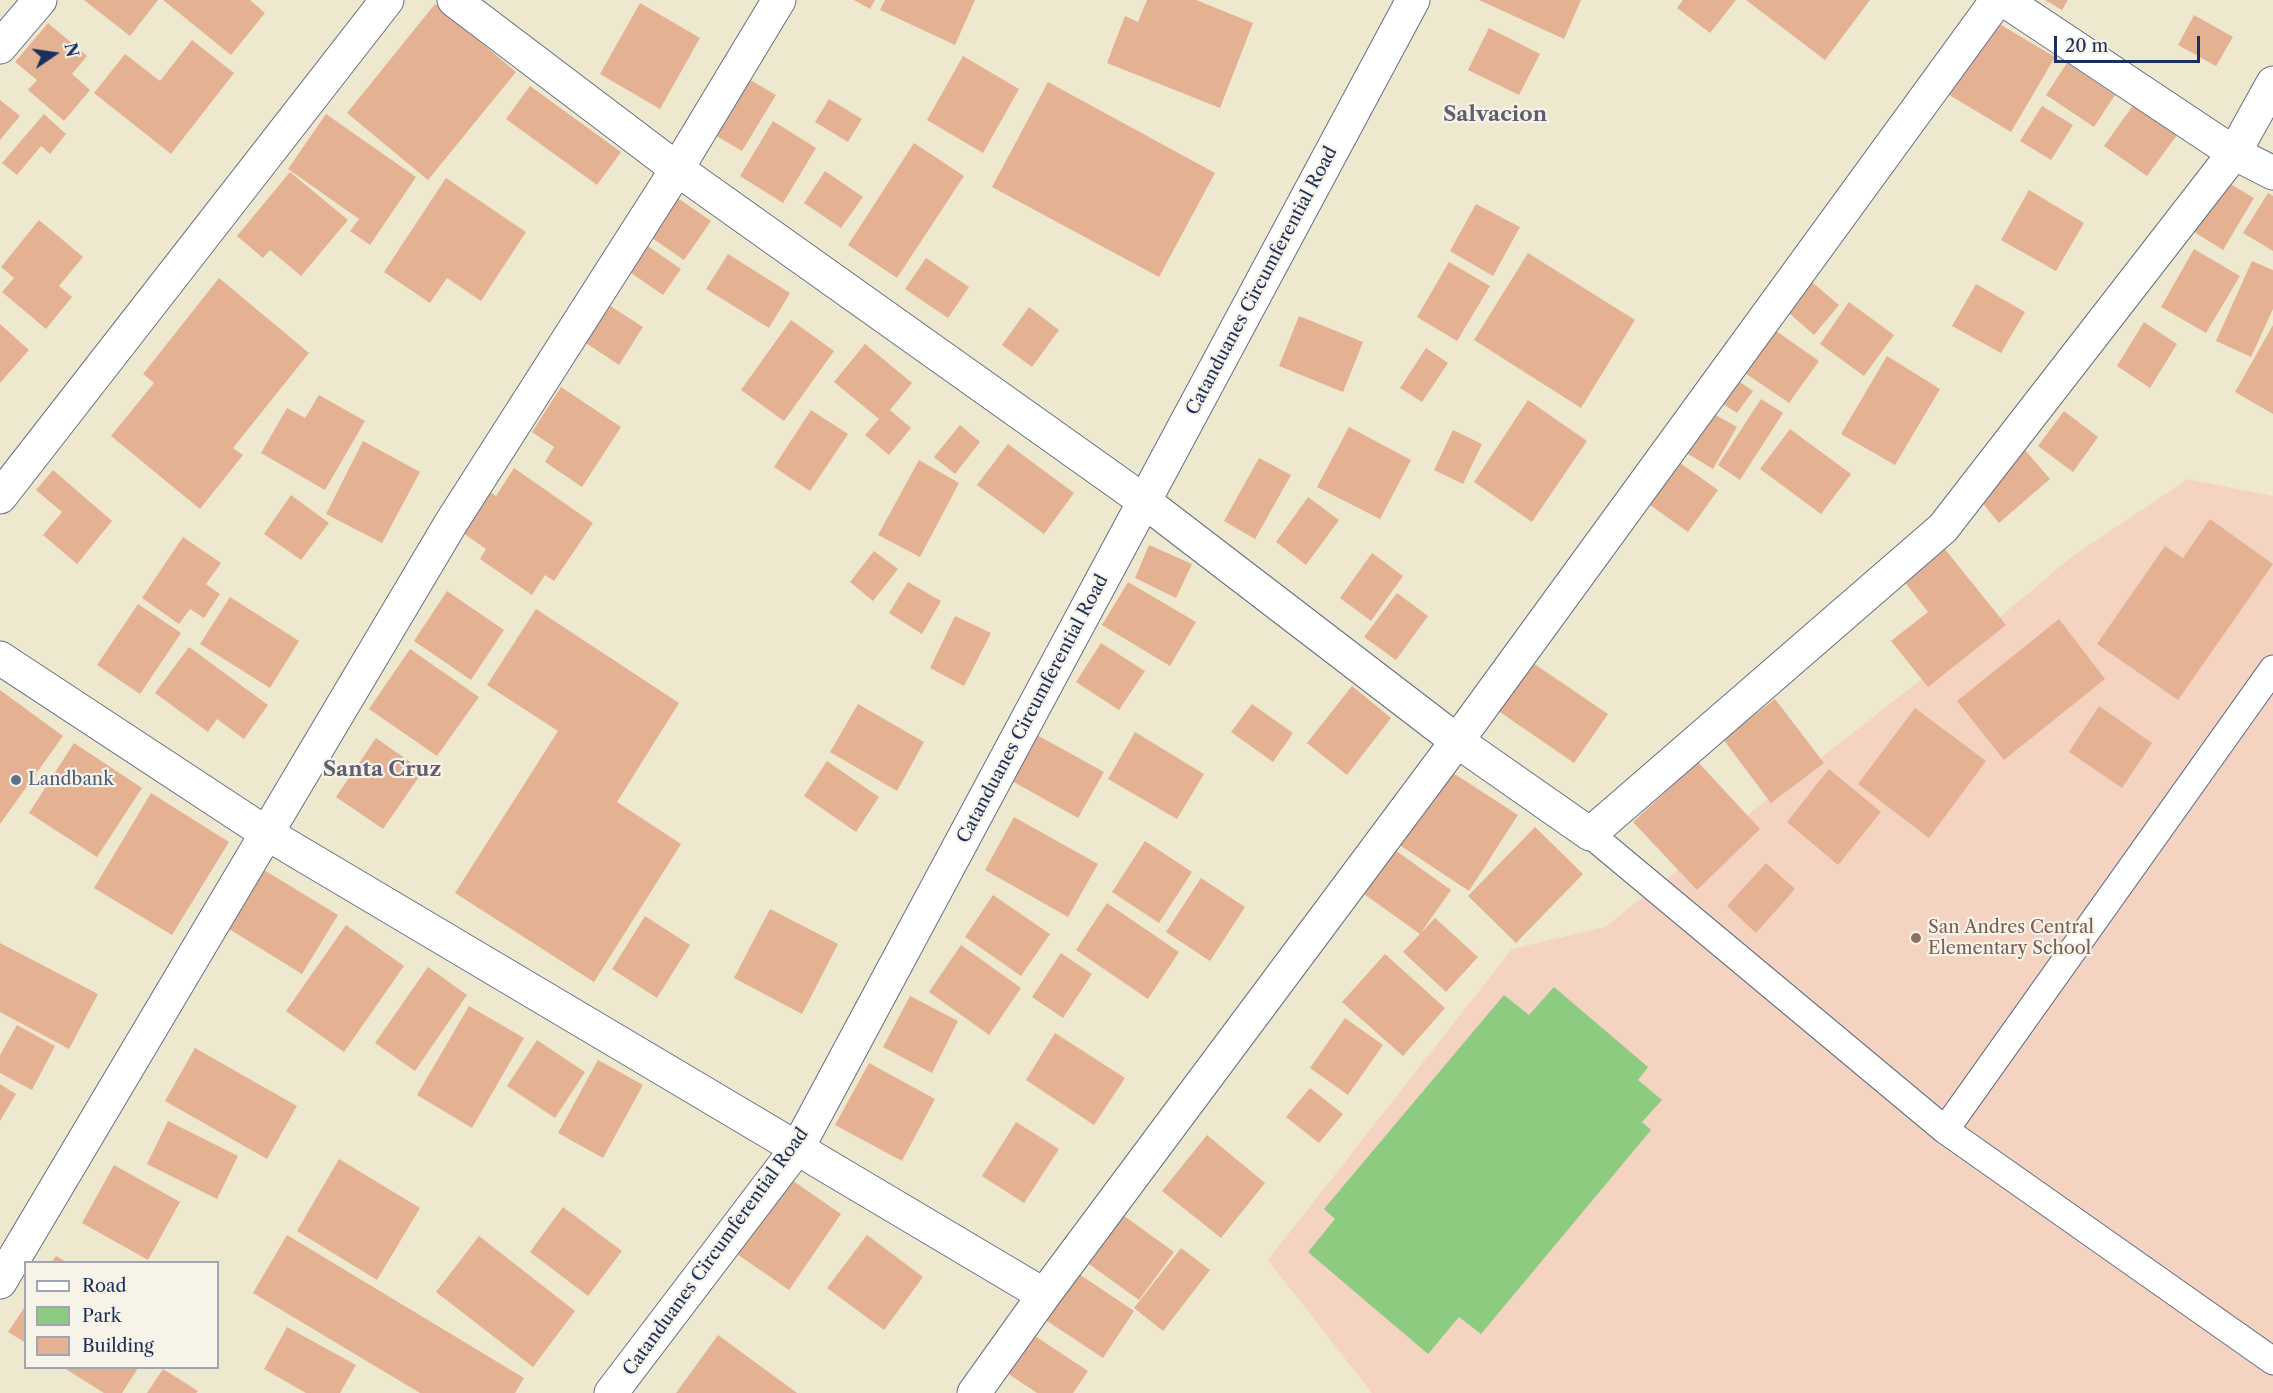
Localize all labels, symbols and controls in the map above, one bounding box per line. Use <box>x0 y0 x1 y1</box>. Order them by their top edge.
north arrow <box>24 24 84 84</box>
scale bar <box>2057 24 2202 62</box>
text: 20 m <box>2065 35 2108 57</box>
text: N <box>60 41 83 59</box>
district label: Salvacion <box>1443 102 1547 128</box>
street label: Catanduanes Circumferential Road <box>1182 143 1342 419</box>
street label: Catanduanes Circumferential Road <box>953 571 1113 847</box>
district label: Santa Cruz <box>323 757 441 783</box>
place label: Landbank <box>28 769 114 791</box>
marker: Landbank <box>9 773 23 787</box>
place label: San Andres Central Elementary School <box>1928 917 2094 960</box>
marker: San Andres Central Elementary School <box>1909 931 1923 945</box>
street label: Catanduanes Circumferential Road <box>619 1124 813 1380</box>
legend <box>24 1261 219 1369</box>
text: Road <box>82 1275 127 1297</box>
text: Park <box>82 1305 121 1327</box>
text: Building <box>82 1335 154 1357</box>

